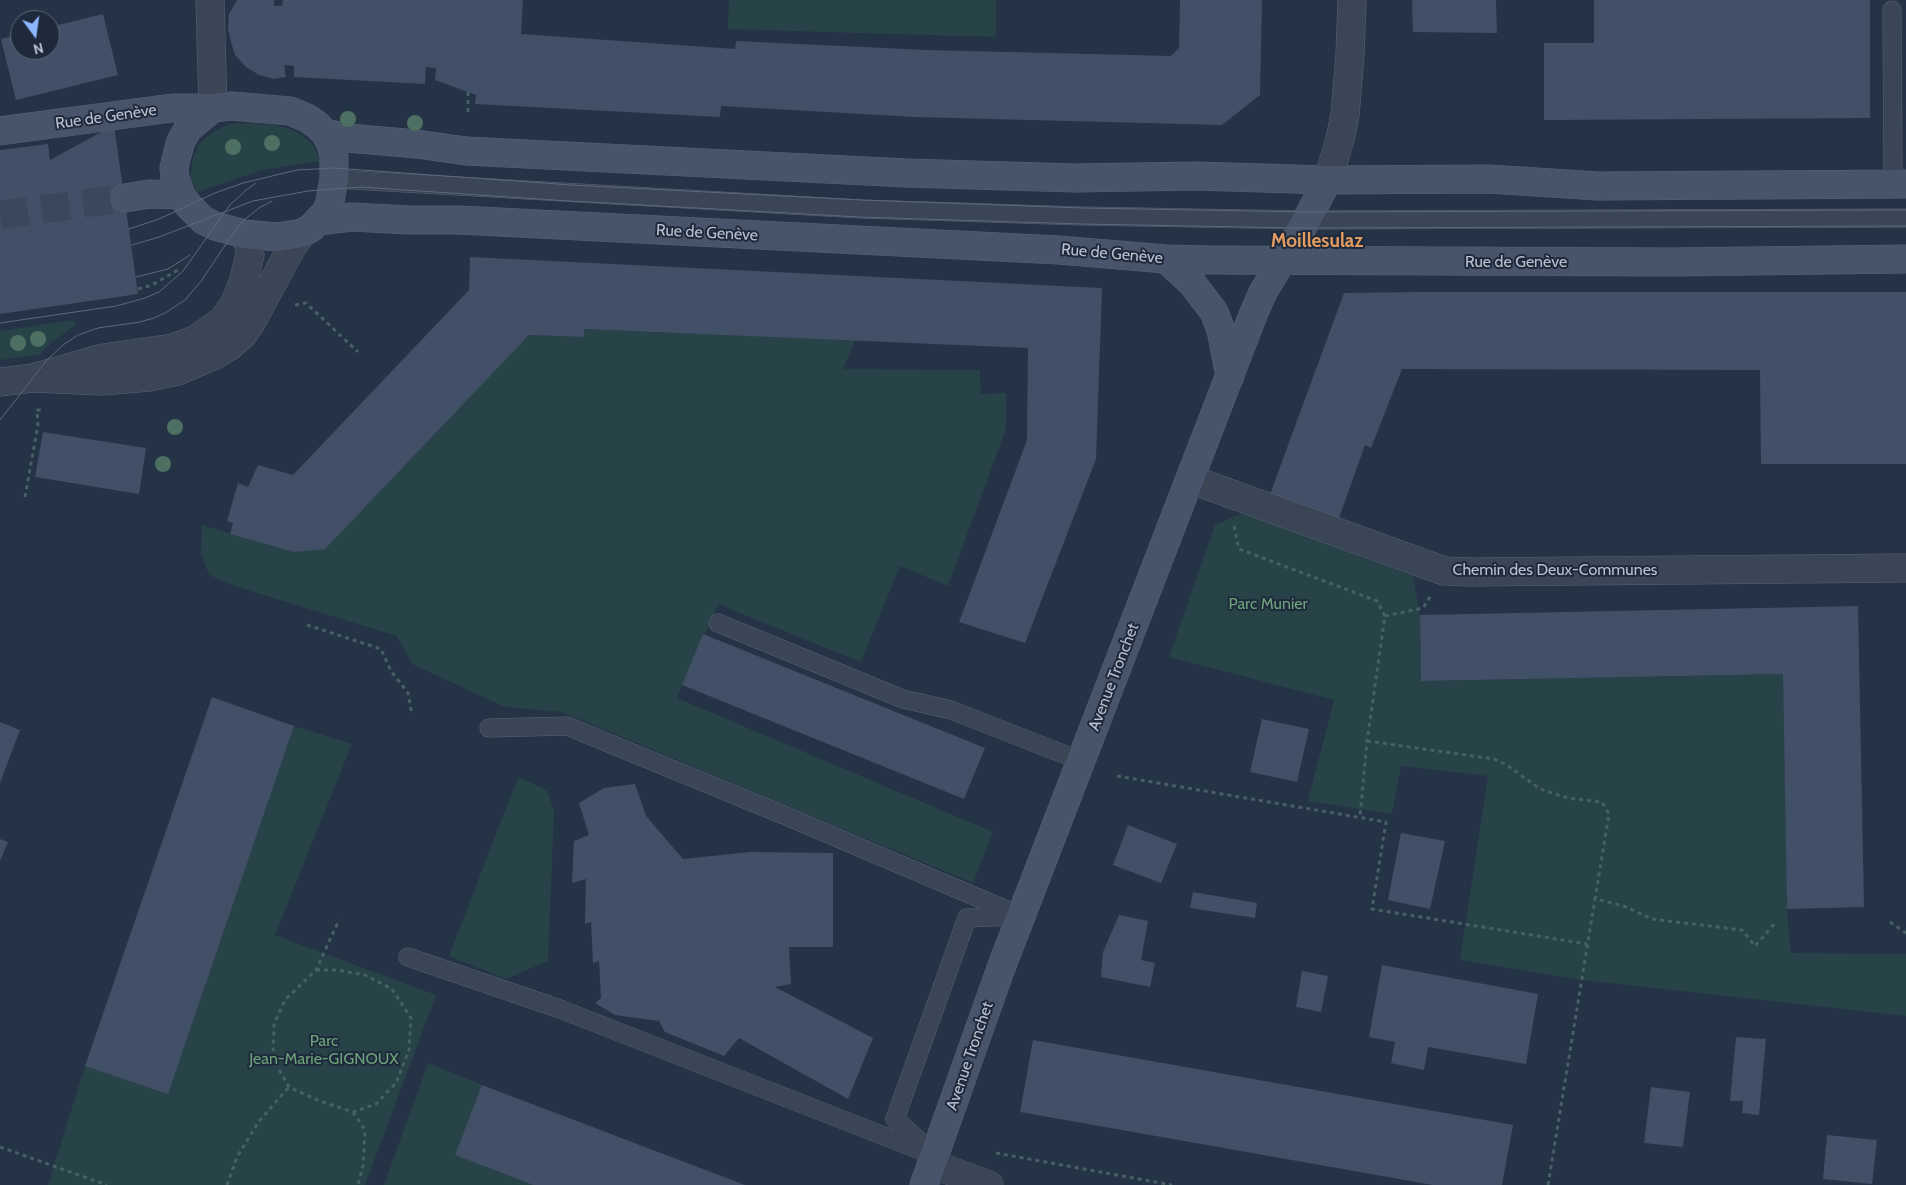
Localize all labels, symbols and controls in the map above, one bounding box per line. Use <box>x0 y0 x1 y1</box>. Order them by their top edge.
north arrow <box>10 10 60 60</box>
text: N <box>31 39 45 59</box>
street label: Rue de Genève <box>54 100 158 134</box>
street label: Rue de Genève <box>655 221 759 245</box>
district label: Moillesulaz <box>1271 230 1363 252</box>
street label: Rue de Genève <box>1060 240 1164 268</box>
street label: Rue de Genève <box>1465 252 1567 272</box>
street label: Chemin des Deux-Communes <box>1453 560 1657 580</box>
park label: Parc Munier <box>1228 594 1308 614</box>
street label: Avenue Tronchet <box>1085 621 1143 733</box>
street label: Avenue Tronchet <box>942 999 998 1113</box>
park label: Parc Jean-Marie-GIGNOUX <box>249 1031 399 1069</box>

